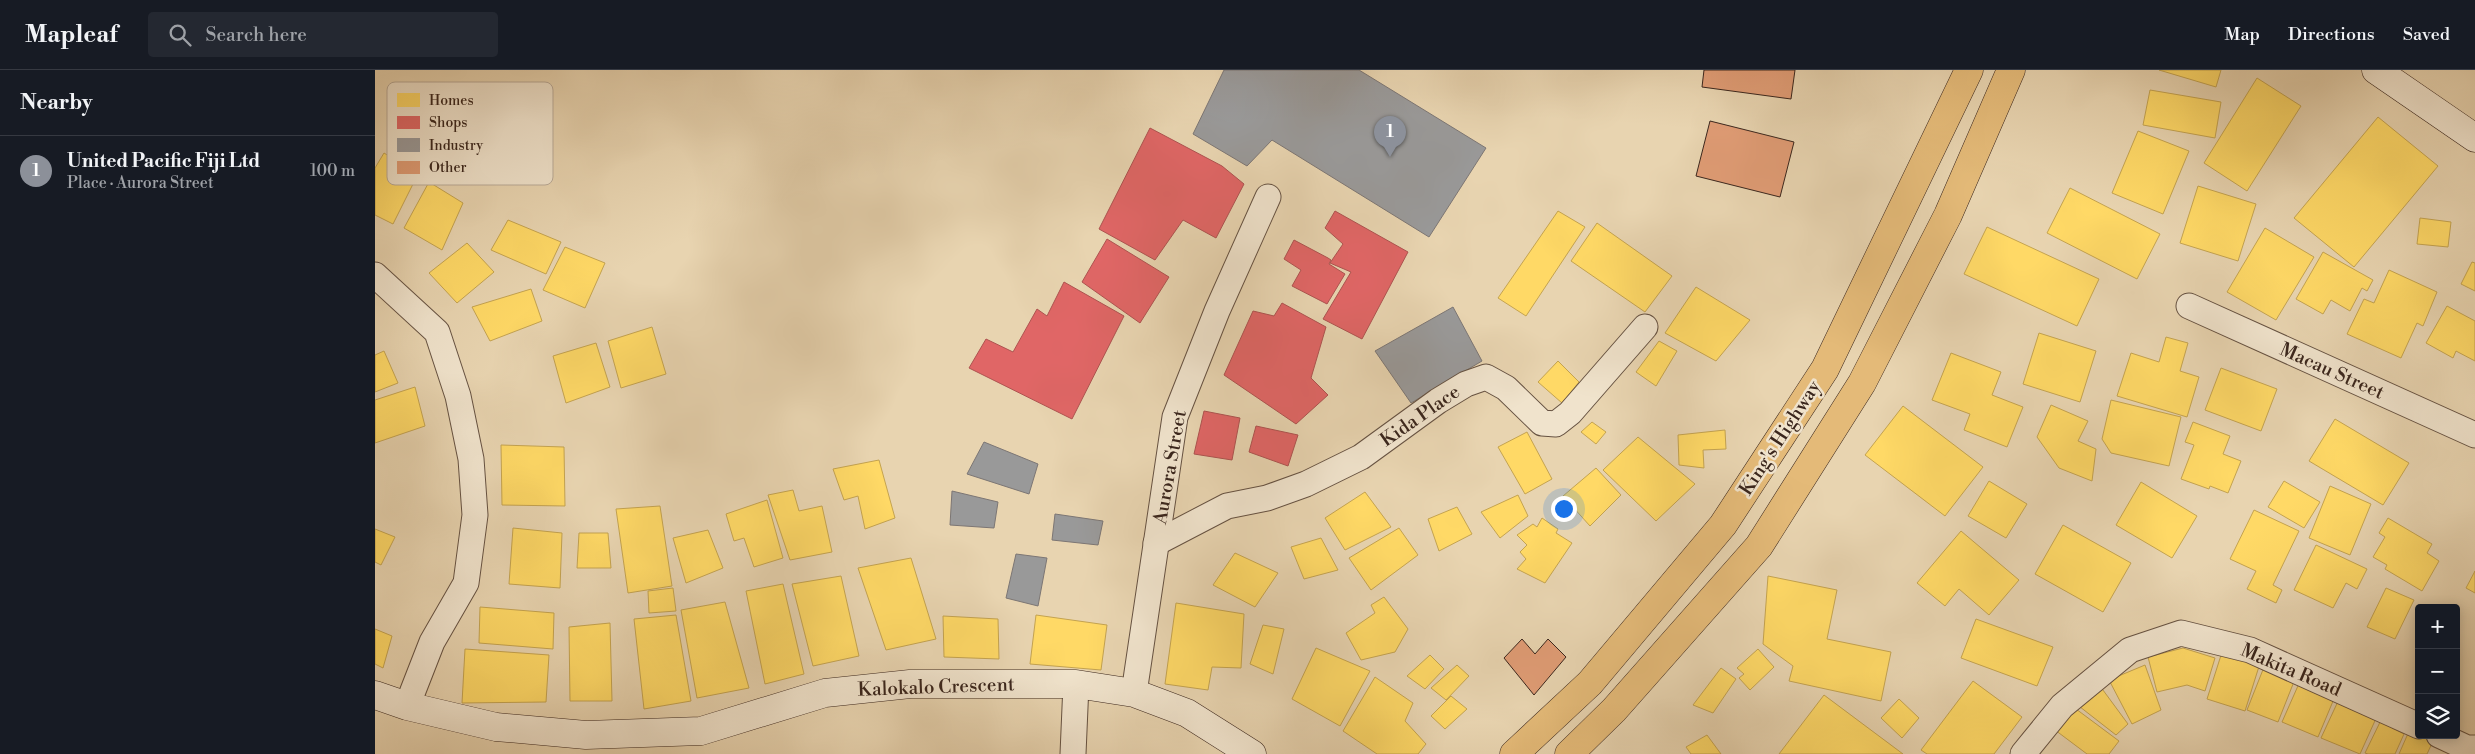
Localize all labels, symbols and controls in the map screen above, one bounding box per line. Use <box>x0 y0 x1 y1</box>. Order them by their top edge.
search box <box>148 12 498 57</box>
text: Mapleaf <box>25 20 118 50</box>
icon: search <box>166 21 194 49</box>
text: Search here <box>206 23 307 47</box>
text: Map <box>2224 23 2260 46</box>
text: Directions <box>2288 23 2375 46</box>
text: Saved <box>2403 23 2450 46</box>
legend <box>387 82 553 185</box>
text: Nearby <box>20 90 93 116</box>
text: Homes <box>429 92 474 110</box>
text: Shops <box>429 114 467 132</box>
pin: 1 <box>1374 116 1406 157</box>
text: Industry <box>429 137 483 155</box>
text: United Pacific Fiji Ltd <box>67 149 260 173</box>
text: Other <box>429 159 467 177</box>
text: 1 <box>32 161 40 181</box>
text: 100 m <box>310 161 355 181</box>
text: Place · Aurora Street <box>67 173 214 193</box>
street label: Macau Street <box>2276 337 2388 405</box>
street label: King's Highway <box>1734 375 1826 500</box>
street label: Kida Place <box>1375 380 1465 452</box>
street label: Aurora Street <box>1148 408 1192 527</box>
your location <box>1551 496 1577 522</box>
map controls <box>2415 604 2460 739</box>
button: + <box>2415 604 2460 649</box>
street label: Makita Road <box>2237 638 2345 702</box>
button: − <box>2415 649 2460 694</box>
street label: Kalokalo Crescent <box>857 672 1015 702</box>
button: layers <box>2415 694 2460 739</box>

